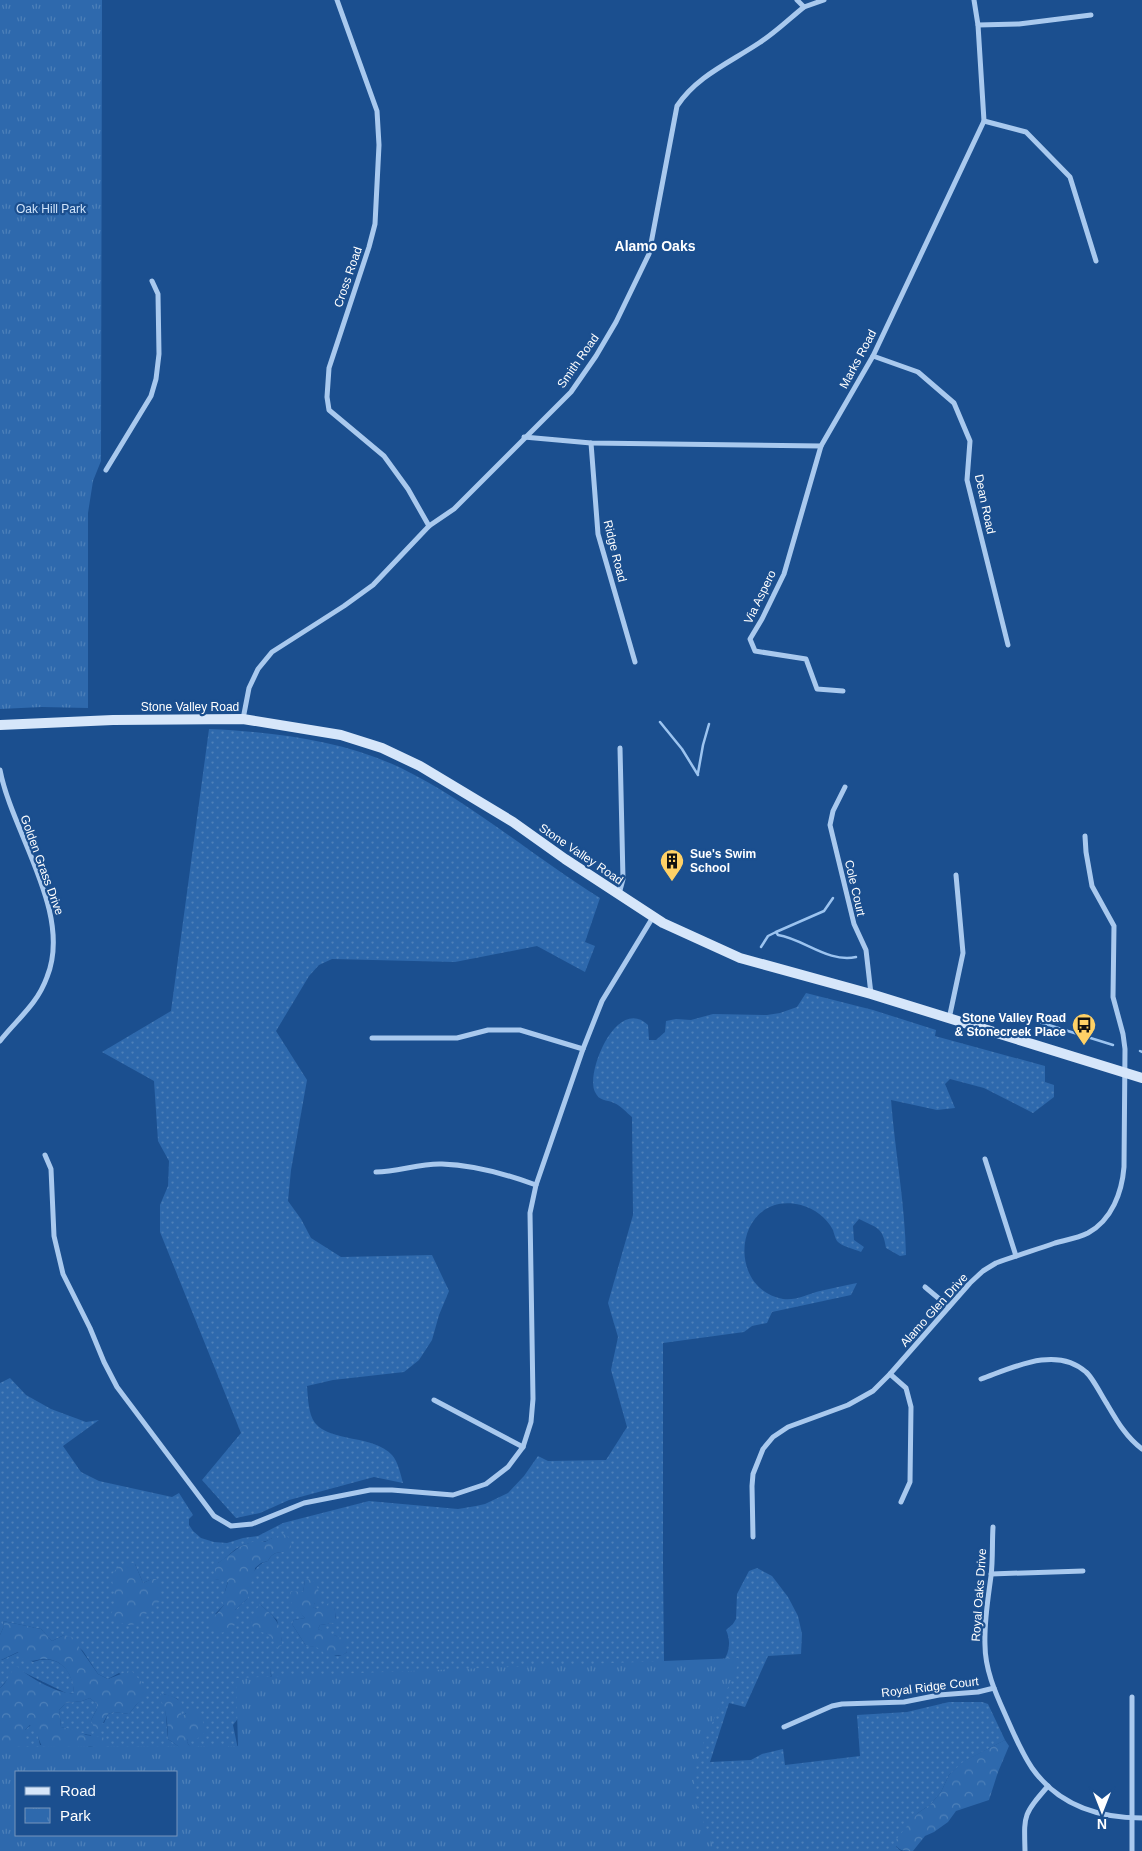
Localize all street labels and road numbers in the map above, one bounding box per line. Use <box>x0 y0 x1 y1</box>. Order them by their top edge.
street label: Cross Road <box>331 245 365 309</box>
street label: Marks Road <box>837 327 879 391</box>
street label: Smith Road <box>554 331 602 391</box>
street label: Dean Road <box>972 473 998 535</box>
street label: Ridge Road <box>601 519 629 583</box>
street label: Via Aspero <box>741 568 779 626</box>
street label: Stone Valley Road <box>141 700 239 714</box>
street label: Golden Grass Drive <box>17 813 67 917</box>
street label: Stone Valley Road <box>536 821 626 887</box>
street label: Cole Court <box>842 858 868 918</box>
street label: Alamo Glen Drive <box>897 1270 971 1350</box>
street label: Royal Oaks Drive <box>969 1548 989 1642</box>
street label: Royal Ridge Court <box>880 1674 980 1700</box>

